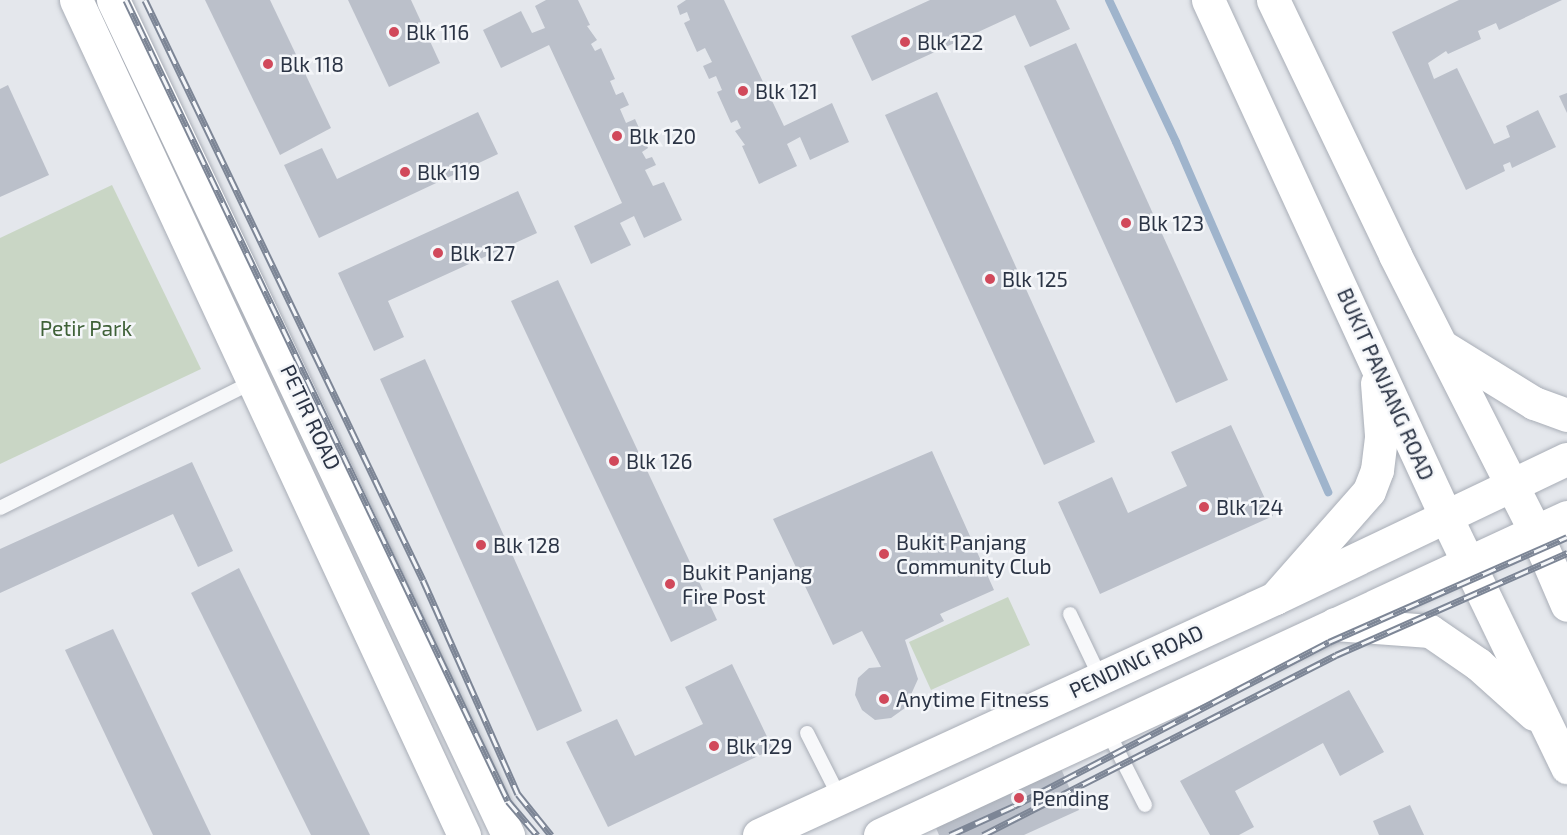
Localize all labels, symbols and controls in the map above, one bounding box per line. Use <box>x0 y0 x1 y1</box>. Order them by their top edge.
place label: Blk 116 <box>406 19 469 45</box>
marker: Blk 116 <box>387 25 401 39</box>
place label: Blk 122 <box>917 29 984 55</box>
marker: Blk 122 <box>898 35 912 49</box>
place label: Blk 118 <box>280 51 344 77</box>
marker: Blk 118 <box>261 57 275 71</box>
place label: Blk 121 <box>755 78 818 104</box>
marker: Blk 121 <box>736 84 750 98</box>
place label: Blk 120 <box>629 123 696 149</box>
marker: Blk 120 <box>610 129 624 143</box>
place label: Blk 119 <box>417 159 480 185</box>
marker: Blk 119 <box>398 165 412 179</box>
place label: Blk 123 <box>1138 210 1204 236</box>
marker: Blk 123 <box>1119 216 1133 230</box>
place label: Blk 127 <box>450 240 516 266</box>
marker: Blk 127 <box>431 246 445 260</box>
place label: Blk 125 <box>1002 266 1068 292</box>
marker: Blk 125 <box>983 272 997 286</box>
street label: BUKIT PANJANG ROAD <box>1332 284 1440 484</box>
park label: Petir Park <box>40 315 132 341</box>
street label: PETIR ROAD <box>276 360 346 474</box>
place label: Blk 126 <box>626 448 693 474</box>
marker: Blk 126 <box>607 454 621 468</box>
place label: Blk 124 <box>1216 494 1284 520</box>
marker: Blk 124 <box>1197 500 1211 514</box>
place label: Bukit Panjang Community Club <box>896 529 1052 579</box>
place label: Blk 128 <box>493 532 561 558</box>
marker: Blk 128 <box>474 538 488 552</box>
marker: Bukit Panjang Community Club <box>877 547 891 561</box>
place label: Bukit Panjang Fire Post <box>682 559 812 609</box>
marker: Bukit Panjang Fire Post <box>663 577 677 591</box>
street label: PENDING ROAD <box>1065 619 1207 703</box>
place label: Anytime Fitness <box>896 686 1049 712</box>
marker: Anytime Fitness <box>877 692 891 706</box>
place label: Blk 129 <box>726 733 793 759</box>
marker: Blk 129 <box>707 739 721 753</box>
place label: Pending <box>1032 785 1109 811</box>
marker: Pending <box>1010 789 1028 807</box>

